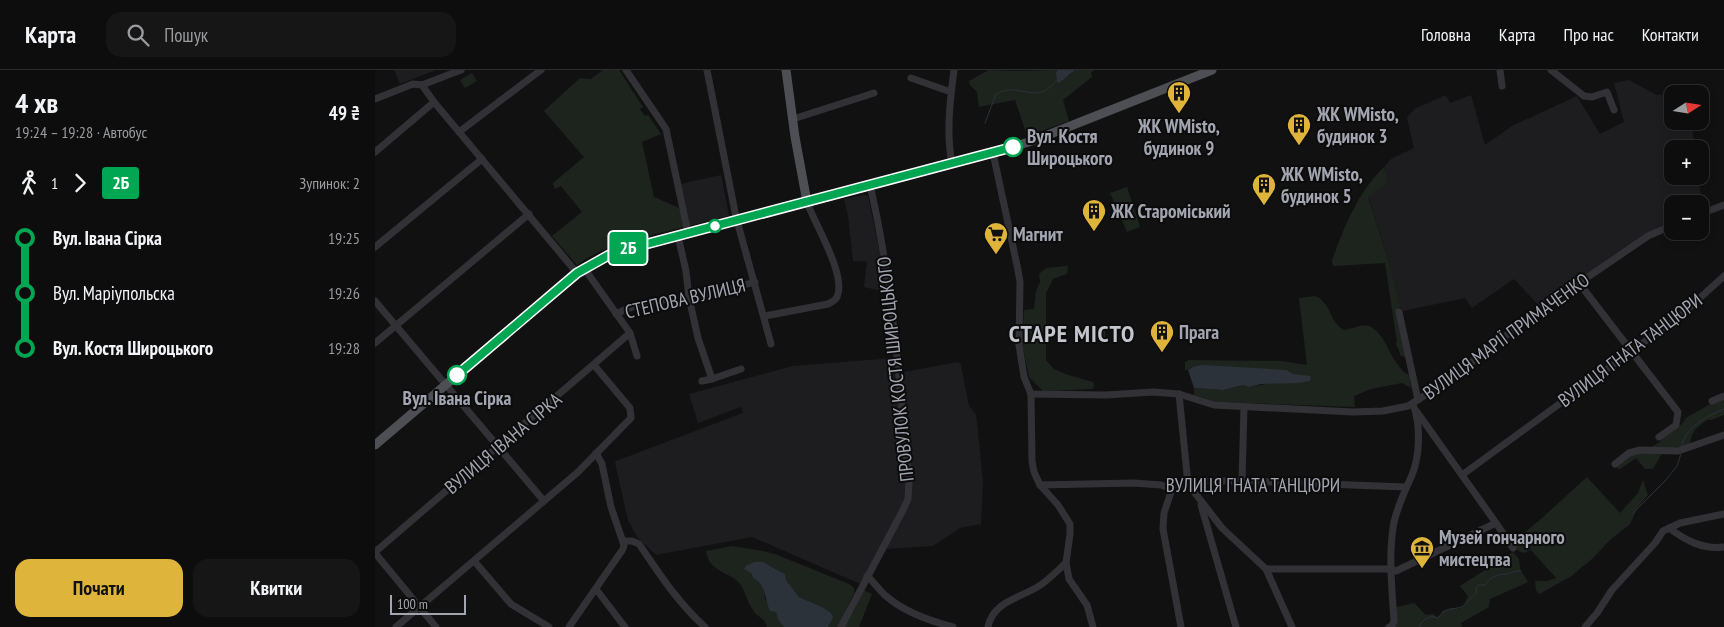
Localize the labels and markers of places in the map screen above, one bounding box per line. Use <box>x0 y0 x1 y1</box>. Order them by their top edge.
building icon: ЖК WMisto, будинок 9 <box>1166 80 1192 114</box>
place label: ЖК WMisto, будинок 3 <box>1316 102 1399 148</box>
building icon: ЖК WMisto, будинок 3 <box>1286 112 1312 146</box>
place label: ЖК WMisto, будинок 9 <box>1137 114 1220 160</box>
place label: Вул. Костя Широцького <box>1027 124 1113 170</box>
marker: Вул. Костя Широцького <box>1003 137 1023 157</box>
place label: ЖК WMisto, будинок 5 <box>1280 162 1363 208</box>
building icon: ЖК WMisto, будинок 5 <box>1251 172 1277 206</box>
building icon: ЖК Староміський <box>1081 198 1107 232</box>
place label: ЖК Староміський <box>1110 199 1231 223</box>
unlabelled marker <box>708 219 722 233</box>
supermarket icon: Магнит <box>983 221 1009 255</box>
place label: Магнит <box>1013 222 1063 246</box>
building icon: Прага <box>1149 319 1175 353</box>
place label: Прага <box>1179 320 1219 344</box>
marker: Вул. Івана Сірка <box>447 365 467 385</box>
place label: Вул. Івана Сірка <box>403 386 512 410</box>
place label: Музей гончарного мистецтва <box>1439 525 1565 571</box>
museum icon: Музей гончарного мистецтва <box>1409 535 1435 569</box>

